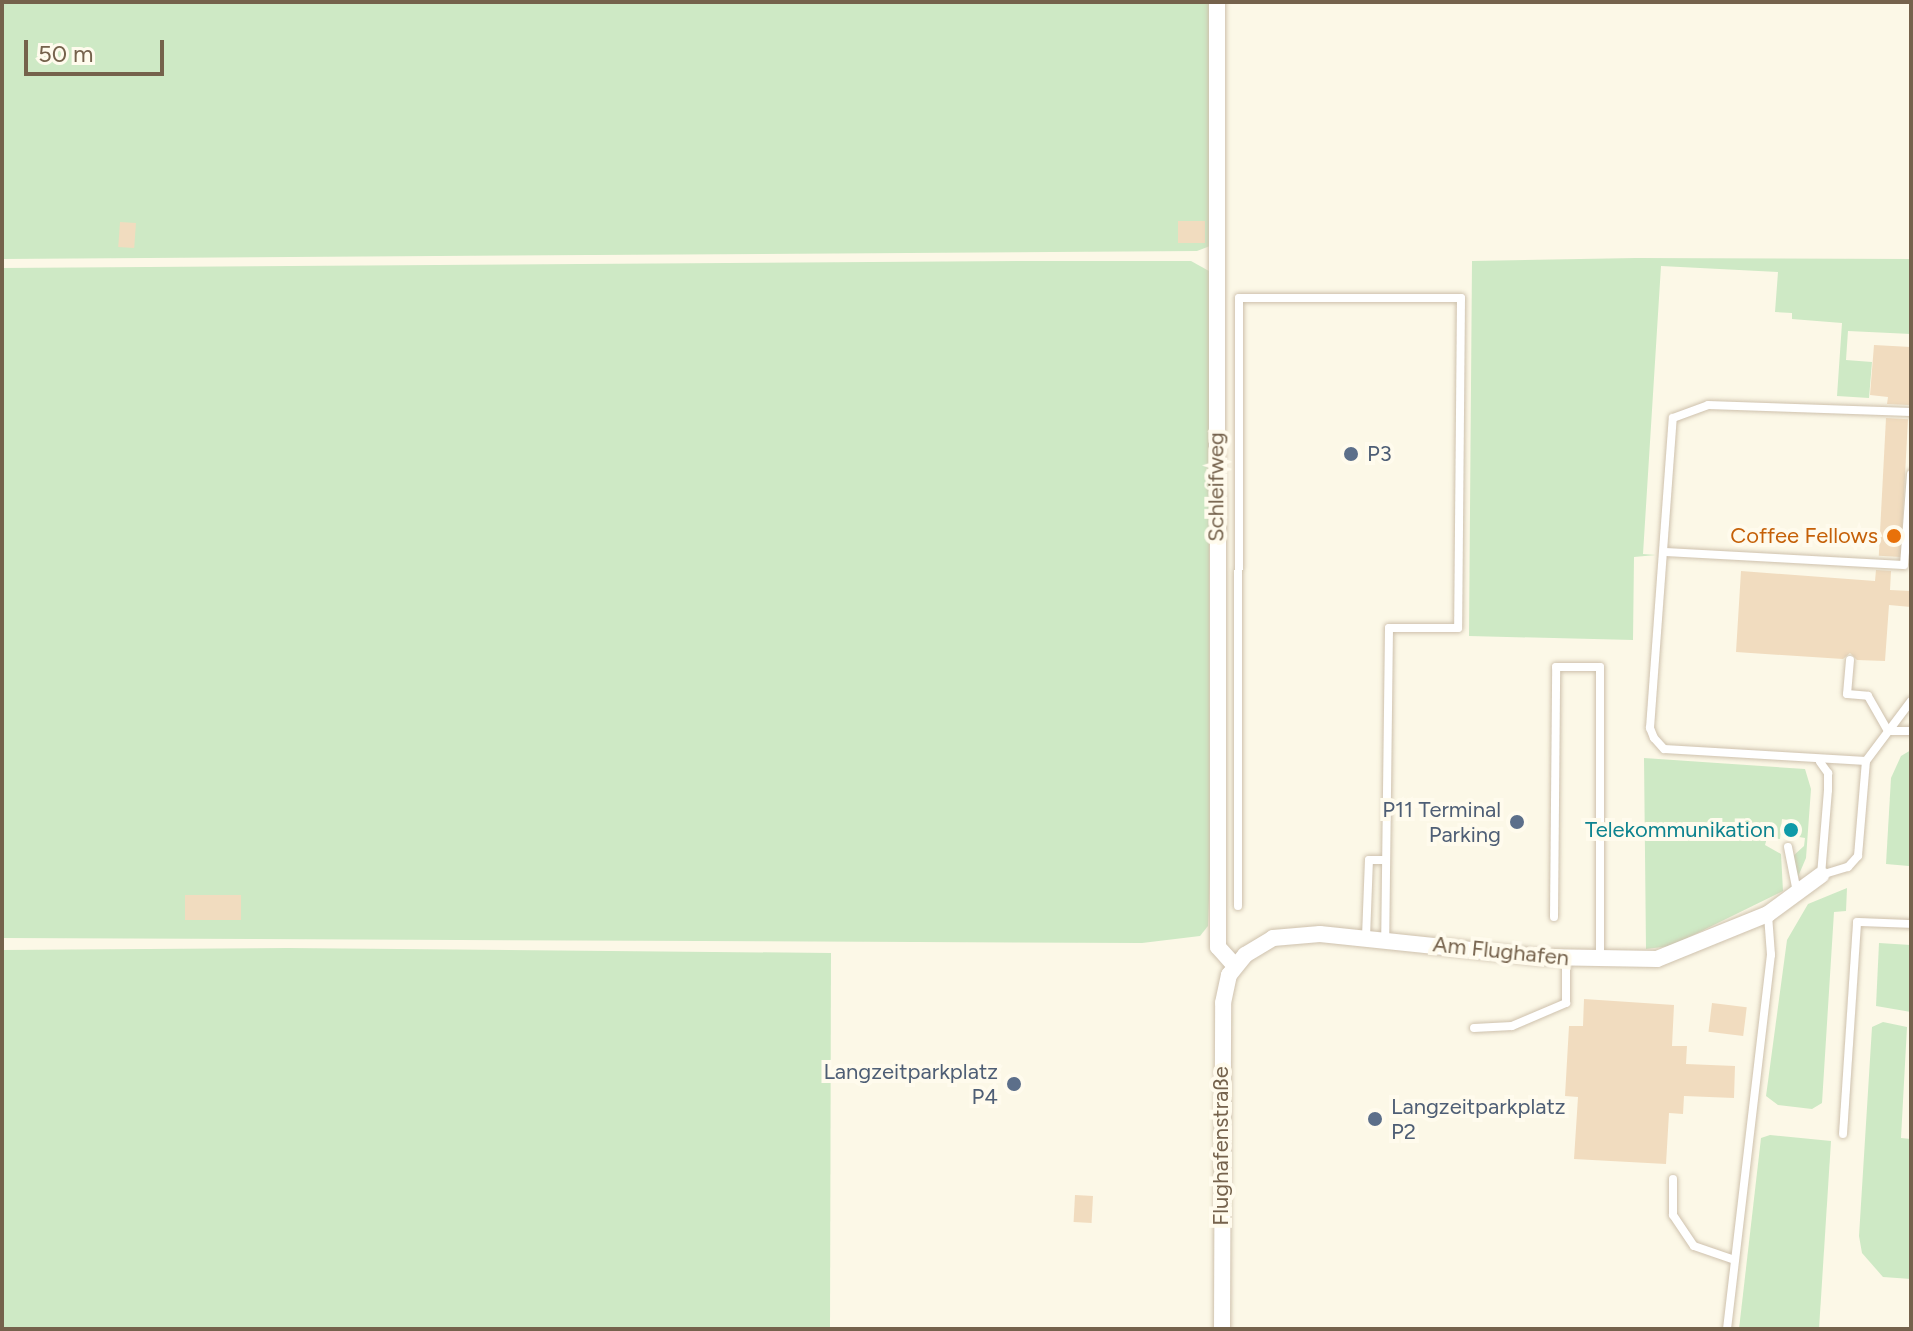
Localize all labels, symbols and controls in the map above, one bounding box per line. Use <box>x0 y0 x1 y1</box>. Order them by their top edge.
scale bar <box>28 24 168 74</box>
text: 50 m <box>38 39 94 68</box>
street label: Schleifweg <box>1203 432 1229 542</box>
place label: P3 <box>1367 441 1392 467</box>
marker: P3 <box>1342 445 1360 463</box>
place label: Coffee Fellows <box>1730 523 1878 549</box>
marker: Coffee Fellows <box>1885 527 1903 545</box>
place label: P11 Terminal Parking <box>1382 796 1501 848</box>
marker: P11 Terminal Parking <box>1508 813 1526 831</box>
place label: Telekommunikation <box>1585 817 1775 843</box>
marker: Telekommunikation <box>1782 821 1800 839</box>
street label: Am Flughafen <box>1432 931 1570 971</box>
place label: Langzeitparkplatz P4 <box>823 1058 998 1110</box>
street label: Flughafenstraße <box>1208 1066 1234 1226</box>
marker: Langzeitparkplatz P4 <box>1005 1075 1023 1093</box>
place label: Langzeitparkplatz P2 <box>1391 1093 1566 1144</box>
marker: Langzeitparkplatz P2 <box>1366 1110 1384 1128</box>

